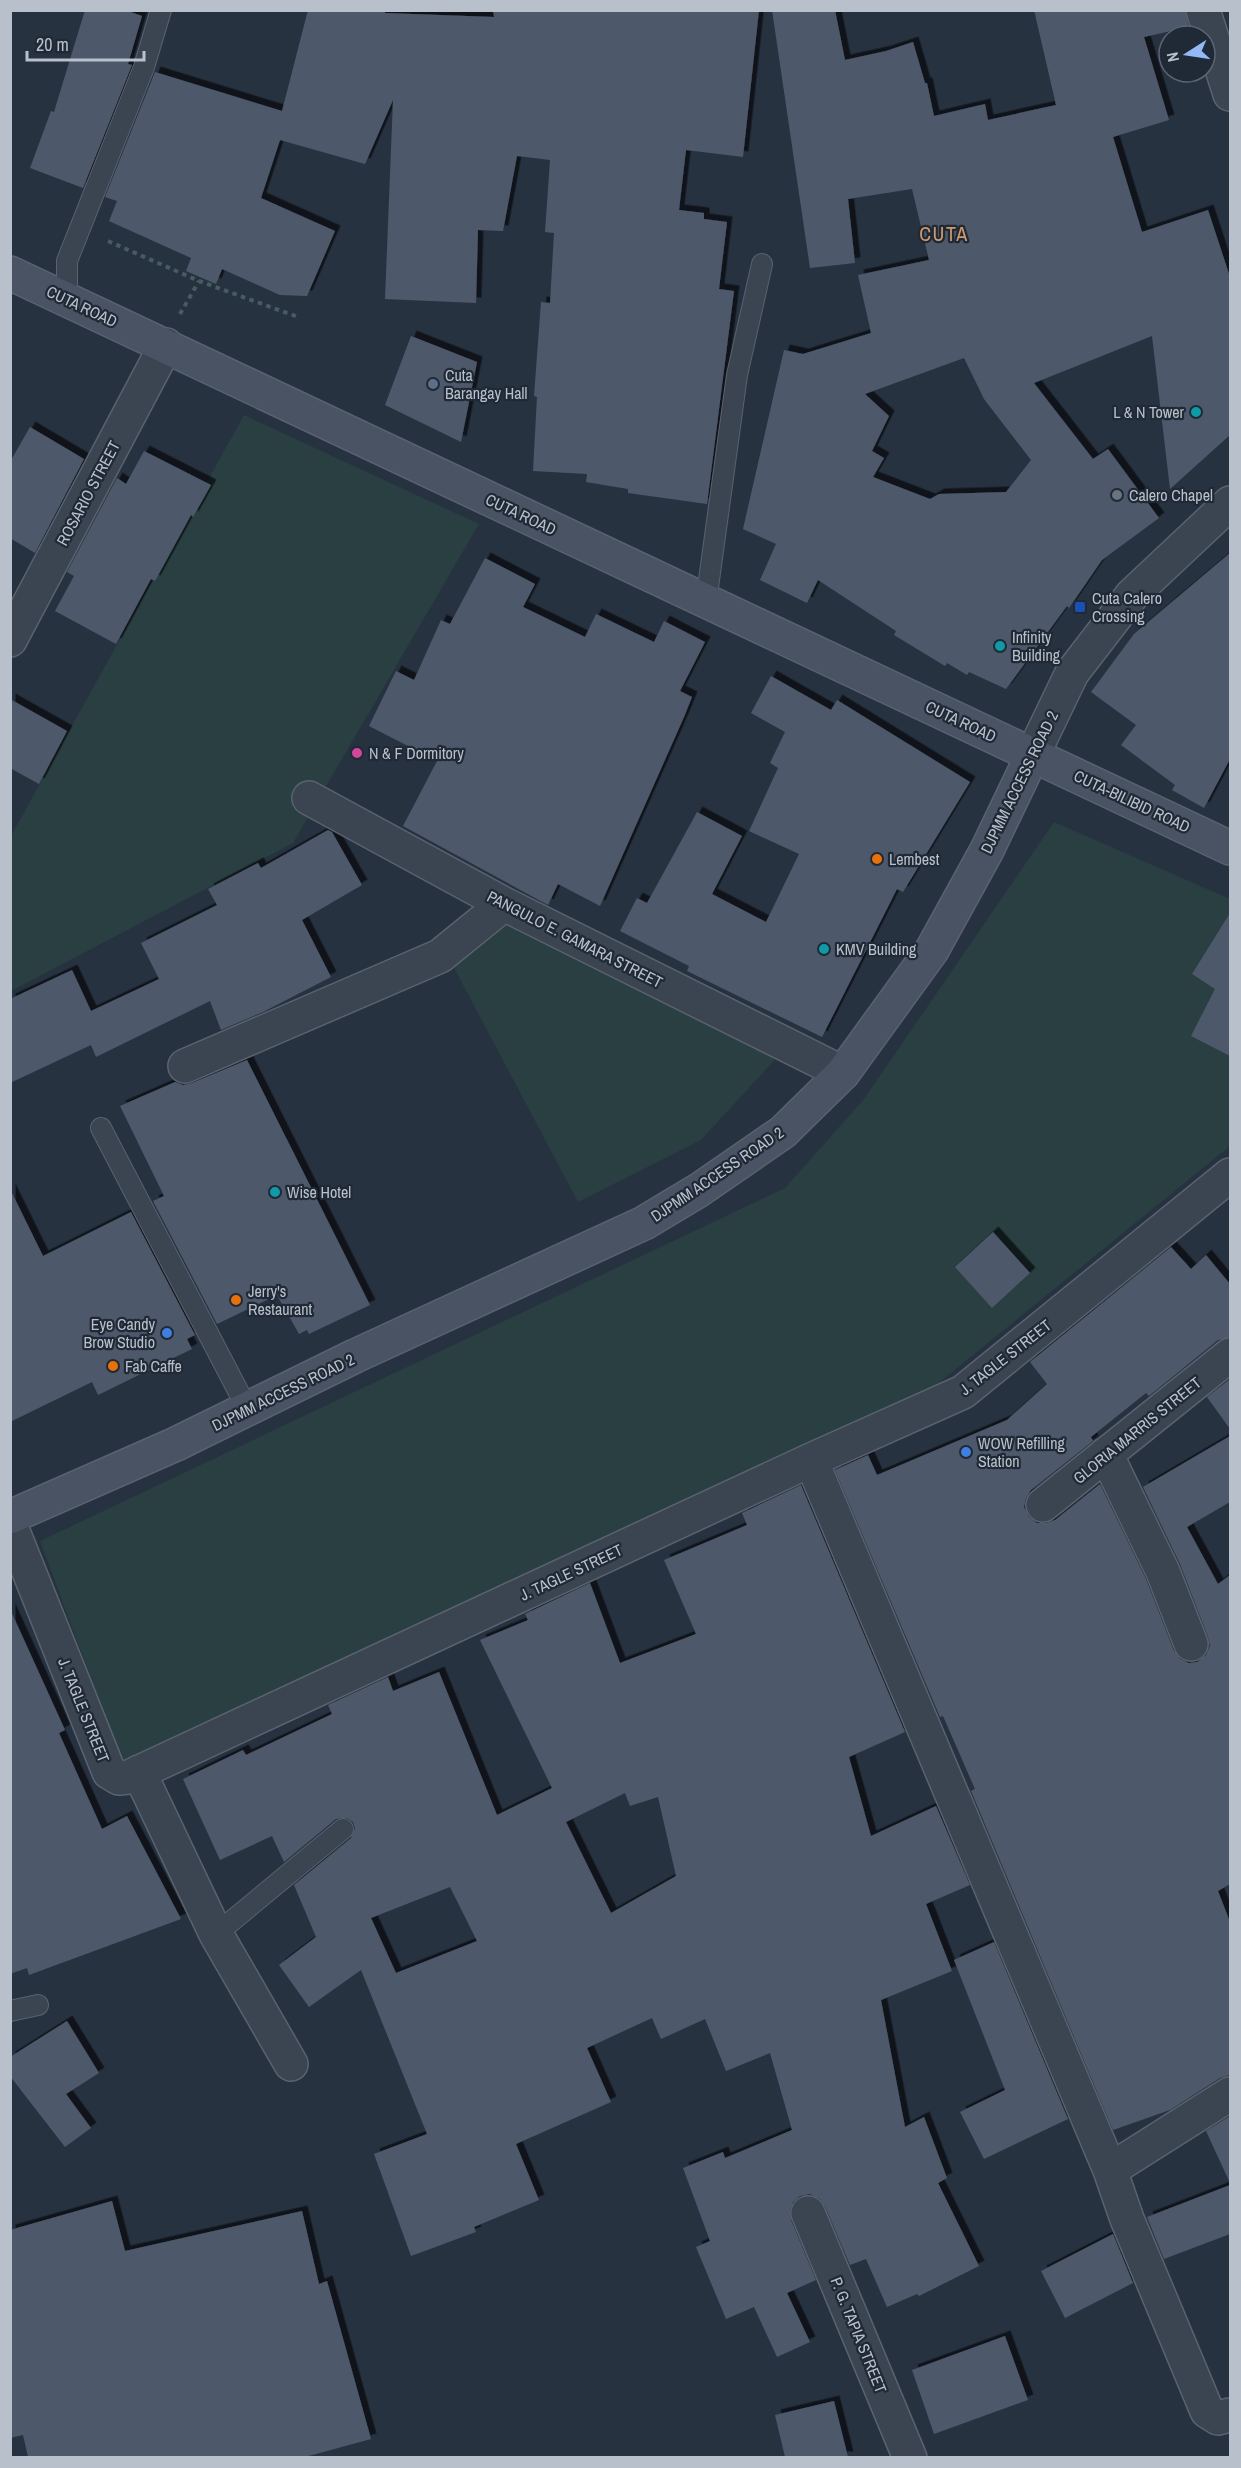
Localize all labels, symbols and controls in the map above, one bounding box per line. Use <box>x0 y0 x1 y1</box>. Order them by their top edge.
scale bar <box>27 24 144 62</box>
north arrow <box>1157 24 1217 84</box>
text: 20 m <box>36 32 69 57</box>
text: N <box>1161 50 1184 64</box>
district label: CUTA <box>919 220 969 247</box>
street label: CUTA ROAD <box>43 280 121 332</box>
place label: Cuta Barangay Hall <box>445 364 527 404</box>
marker: Cuta Barangay Hall <box>426 377 440 391</box>
place label: L & N Tower <box>1113 401 1185 423</box>
marker: L & N Tower <box>1189 405 1203 419</box>
street label: ROSARIO STREET <box>51 437 125 549</box>
place label: Calero Chapel <box>1129 484 1213 506</box>
street label: CUTA ROAD <box>482 488 560 540</box>
marker: Calero Chapel <box>1110 488 1124 502</box>
place label: Cuta Calero Crossing <box>1092 587 1162 627</box>
marker: Cuta Calero Crossing <box>1073 600 1087 614</box>
place label: Infinity Building <box>1012 626 1061 666</box>
marker: Infinity Building <box>993 639 1007 653</box>
street label: CUTA ROAD <box>922 695 1000 747</box>
street label: DJPMM ACCESS ROAD 2 <box>975 707 1063 857</box>
place label: N & F Dormitory <box>369 742 464 764</box>
marker: N & F Dormitory <box>350 746 364 760</box>
street label: CUTA-BILIBID ROAD <box>1070 764 1194 838</box>
place label: Lembest <box>889 848 940 870</box>
marker: Lembest <box>870 852 884 866</box>
street label: PANGULO E. GAMARA STREET <box>483 885 667 993</box>
place label: KMV Building <box>836 938 917 960</box>
marker: KMV Building <box>817 942 831 956</box>
street label: DJPMM ACCESS ROAD 2 <box>646 1121 788 1227</box>
place label: Wise Hotel <box>287 1181 351 1203</box>
marker: Wise Hotel <box>268 1185 282 1199</box>
place label: Jerry's Restaurant <box>248 1280 313 1320</box>
marker: Jerry's Restaurant <box>229 1293 243 1307</box>
place label: Eye Candy Brow Studio <box>84 1313 155 1353</box>
street label: J. TAGLE STREET <box>954 1314 1056 1400</box>
marker: Eye Candy Brow Studio <box>160 1326 174 1340</box>
street label: DJPMM ACCESS ROAD 2 <box>208 1348 358 1436</box>
place label: Fab Caffe <box>125 1355 182 1377</box>
marker: Fab Caffe <box>106 1359 120 1373</box>
street label: GLORIA MARRIS STREET <box>1068 1371 1206 1489</box>
place label: WOW Refilling Station <box>978 1432 1065 1472</box>
marker: WOW Refilling Station <box>959 1445 973 1459</box>
street label: J. TAGLE STREET <box>516 1539 626 1605</box>
street label: J. TAGLE STREET <box>53 1654 115 1766</box>
street label: P. G. TAPIA STREET <box>826 2274 892 2396</box>

